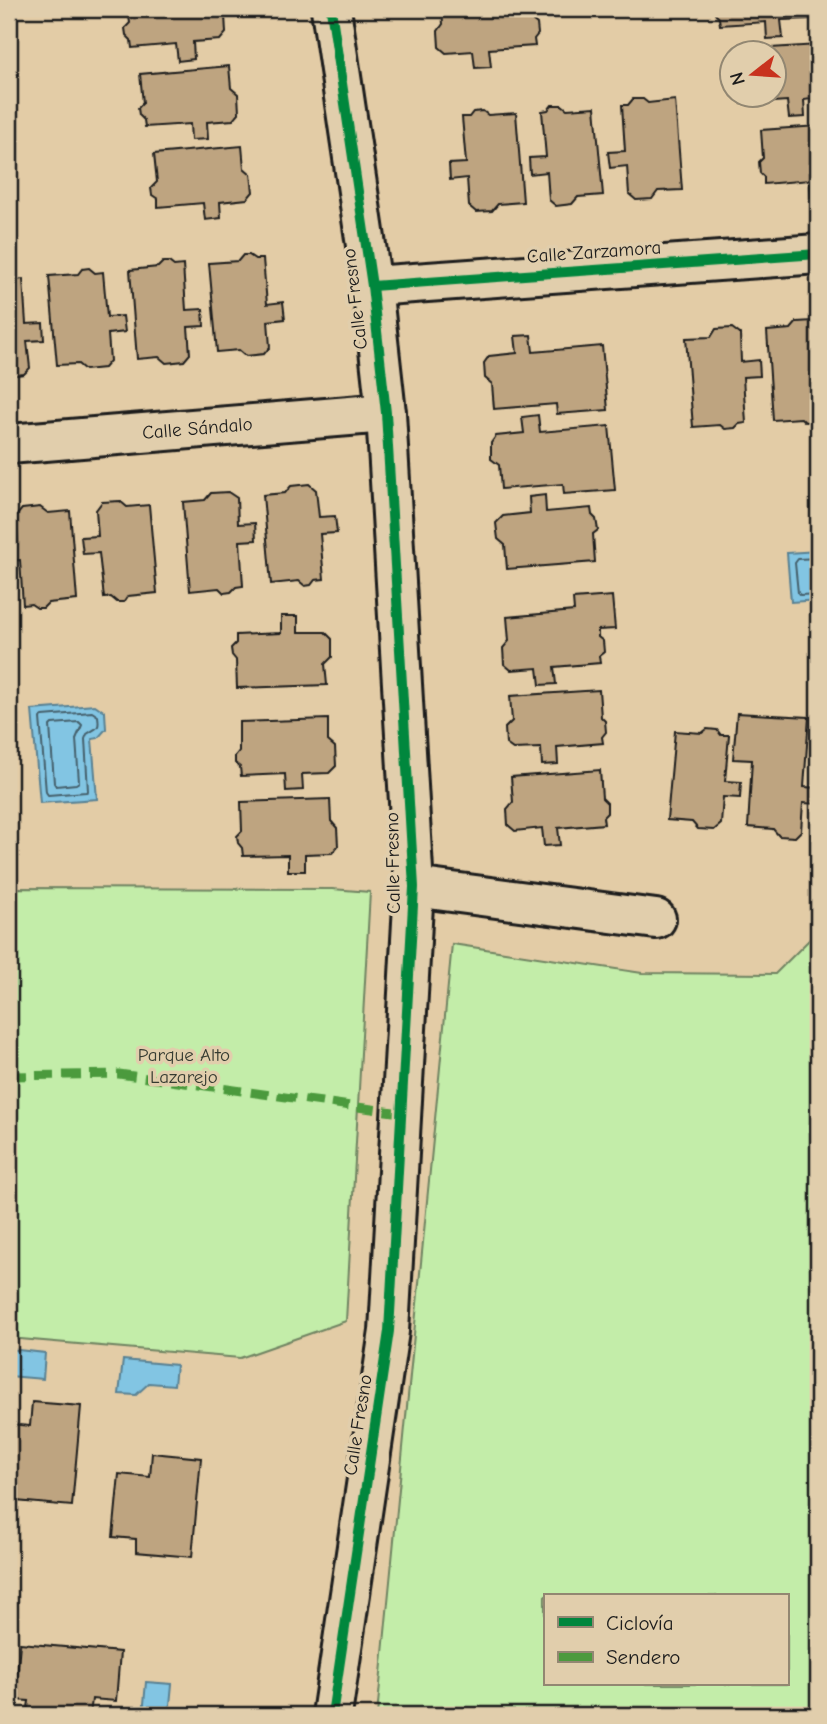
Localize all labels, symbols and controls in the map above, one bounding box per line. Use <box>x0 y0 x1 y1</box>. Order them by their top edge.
north arrow <box>718 38 788 108</box>
text: N <box>725 70 750 88</box>
street label: Calle Zarzamora <box>526 236 662 268</box>
street label: Calle Fresno <box>338 247 372 351</box>
street label: Calle Sándalo <box>141 413 253 444</box>
street label: Calle Fresno <box>381 812 405 914</box>
park label: Parque Alto Lazarejo <box>138 1044 230 1088</box>
street label: Calle Fresno <box>339 1373 377 1477</box>
legend <box>544 1594 788 1686</box>
text: Ciclovía <box>606 1611 674 1635</box>
text: Sendero <box>606 1645 680 1669</box>

